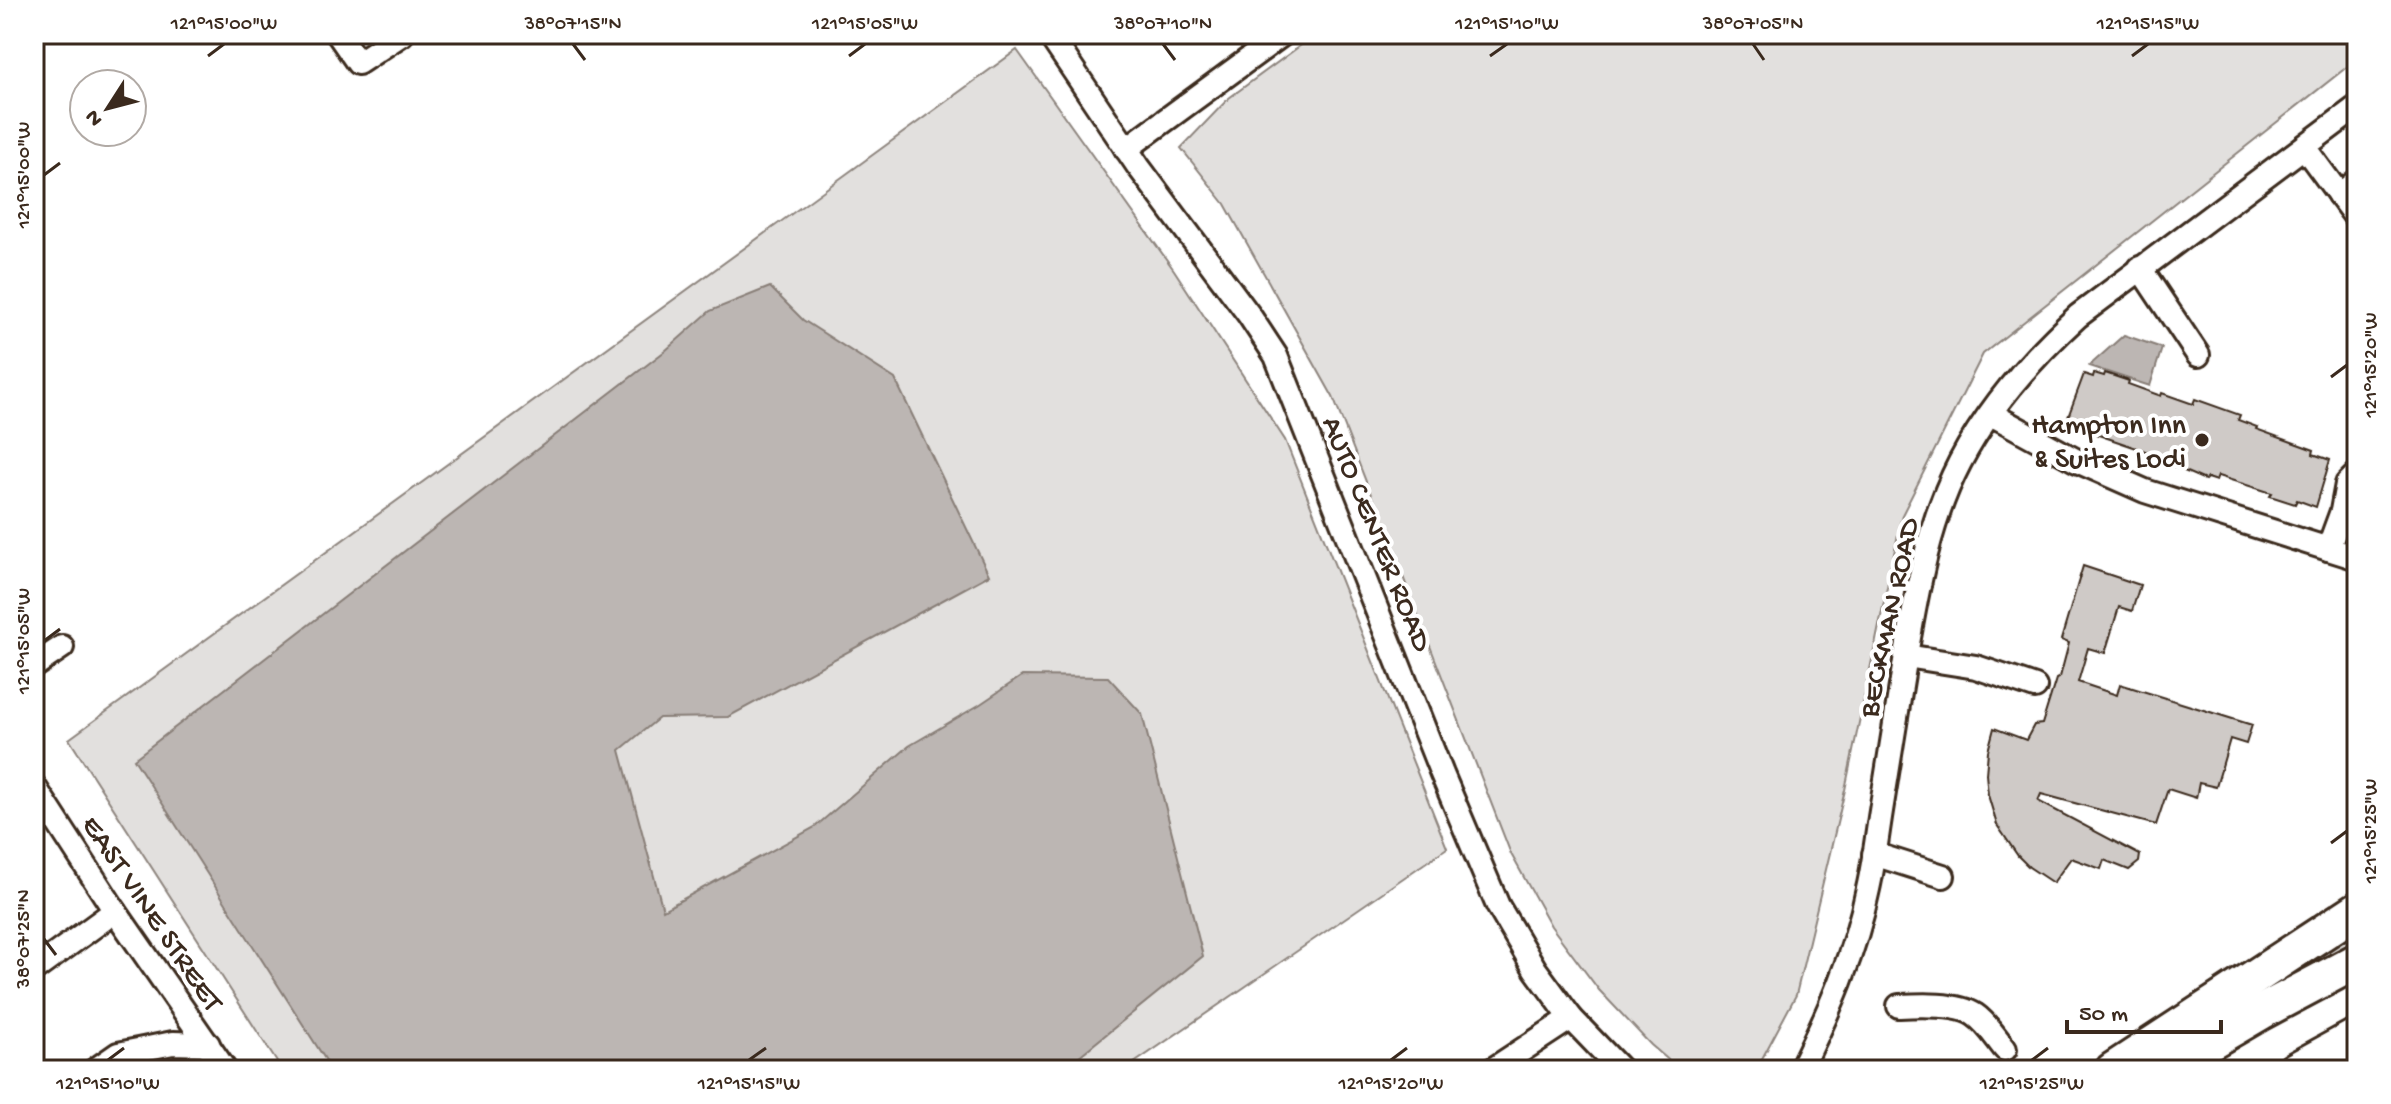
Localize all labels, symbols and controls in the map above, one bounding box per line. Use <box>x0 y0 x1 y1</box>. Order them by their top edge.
text: 121°15'00"W <box>170 14 277 37</box>
text: 38°07'15"N <box>523 14 622 37</box>
text: 121°15'05"W <box>811 14 918 37</box>
text: 38°07'10"N <box>1113 14 1212 37</box>
text: 121°15'10"W <box>1454 14 1559 37</box>
text: 38°07'05"N <box>1702 14 1803 37</box>
text: 121°15'15"W <box>2096 14 2199 37</box>
north arrow <box>68 68 148 148</box>
text: N <box>80 104 110 131</box>
text: 121°15'00"W <box>14 122 37 229</box>
text: 121°15'20"W <box>2361 312 2384 419</box>
place label: Hampton Inn & Suites Lodi <box>2031 410 2186 479</box>
street label: AUTO CENTER ROAD <box>1312 412 1438 658</box>
marker: Hampton Inn & Suites Lodi <box>2193 431 2211 449</box>
street label: BECKMAN ROAD <box>1853 515 1930 722</box>
text: 121°15'05"W <box>14 588 37 695</box>
text: 121°15'25"W <box>2361 779 2384 884</box>
street label: EAST VINE STREET <box>72 810 229 1020</box>
text: 38°07'25"N <box>14 890 37 989</box>
scale bar <box>2067 984 2221 1034</box>
text: 50 m <box>2079 1001 2128 1030</box>
text: 121°15'10"W <box>55 1074 160 1097</box>
text: 121°15'15"W <box>697 1074 800 1097</box>
text: 121°15'20"W <box>1337 1074 1444 1097</box>
text: 121°15'25"W <box>1979 1074 2084 1097</box>

